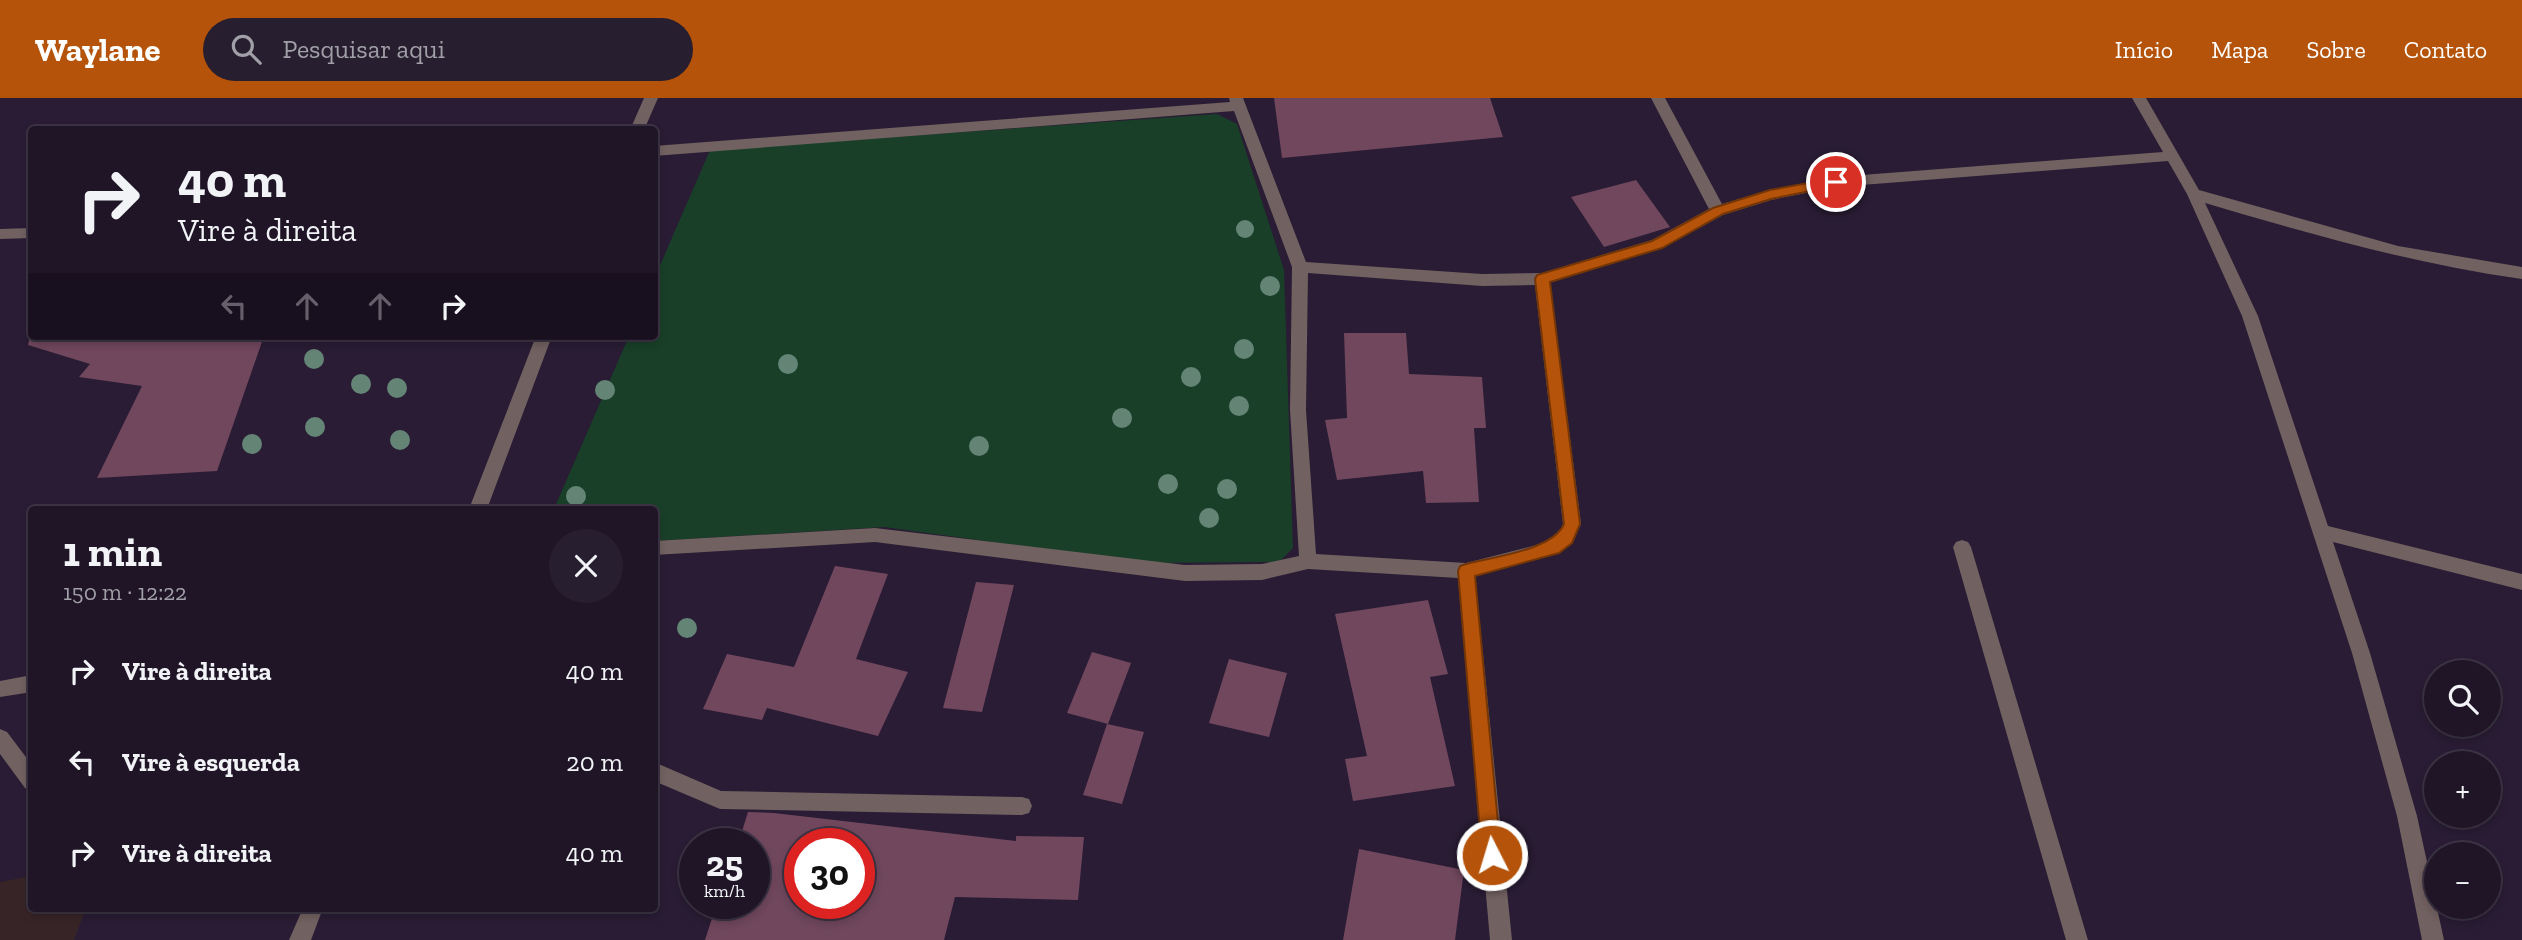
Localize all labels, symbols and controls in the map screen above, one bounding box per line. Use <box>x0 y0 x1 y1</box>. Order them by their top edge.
search box <box>203 18 693 81</box>
text: Waylane <box>35 30 161 69</box>
icon: search <box>227 30 265 68</box>
text: Pesquisar aqui <box>283 33 445 65</box>
text: Início <box>2115 35 2173 64</box>
text: Mapa <box>2211 35 2268 64</box>
text: Sobre <box>2306 35 2366 64</box>
text: Contato <box>2404 35 2487 64</box>
text: 40 m <box>178 151 286 210</box>
pin <box>1806 152 1866 212</box>
icon: right <box>63 154 154 245</box>
icon: arrive <box>1817 163 1855 201</box>
text: Vire à direita <box>178 211 357 249</box>
icon: left <box>215 287 253 325</box>
icon: ahead <box>288 287 326 325</box>
icon: ahead <box>361 287 399 325</box>
icon: right <box>434 287 472 325</box>
text: 1 min <box>63 526 162 577</box>
button: close <box>549 529 623 603</box>
text: 150 m · 12:22 <box>63 578 187 606</box>
icon: right <box>63 652 101 690</box>
text: Vire à direita <box>122 655 272 687</box>
text: 40 m <box>566 655 623 687</box>
map controls <box>2424 660 2501 919</box>
button: search <box>2424 660 2501 737</box>
icon: left <box>63 743 101 781</box>
text: Vire à esquerda <box>122 746 300 778</box>
text: 20 m <box>566 746 623 778</box>
button: + <box>2424 751 2501 828</box>
position arrow <box>1455 818 1529 892</box>
speed limit sign: 30 <box>784 828 875 919</box>
icon: right <box>63 834 101 872</box>
text: Vire à direita <box>122 837 272 869</box>
text: 40 m <box>566 837 623 869</box>
button: − <box>2424 842 2501 919</box>
text: 25 <box>706 843 743 885</box>
text: km/h <box>704 880 745 902</box>

